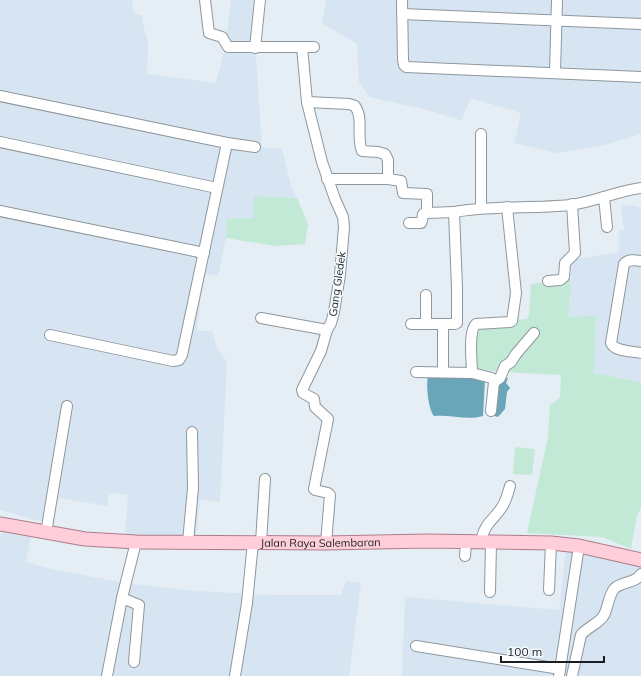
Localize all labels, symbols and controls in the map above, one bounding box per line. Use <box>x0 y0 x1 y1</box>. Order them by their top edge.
street label: Gang Gledek <box>326 250 349 317</box>
street label: Jalan Raya Salembaran <box>260 535 381 550</box>
scale bar <box>501 638 604 664</box>
text: 100 m <box>507 644 542 659</box>

